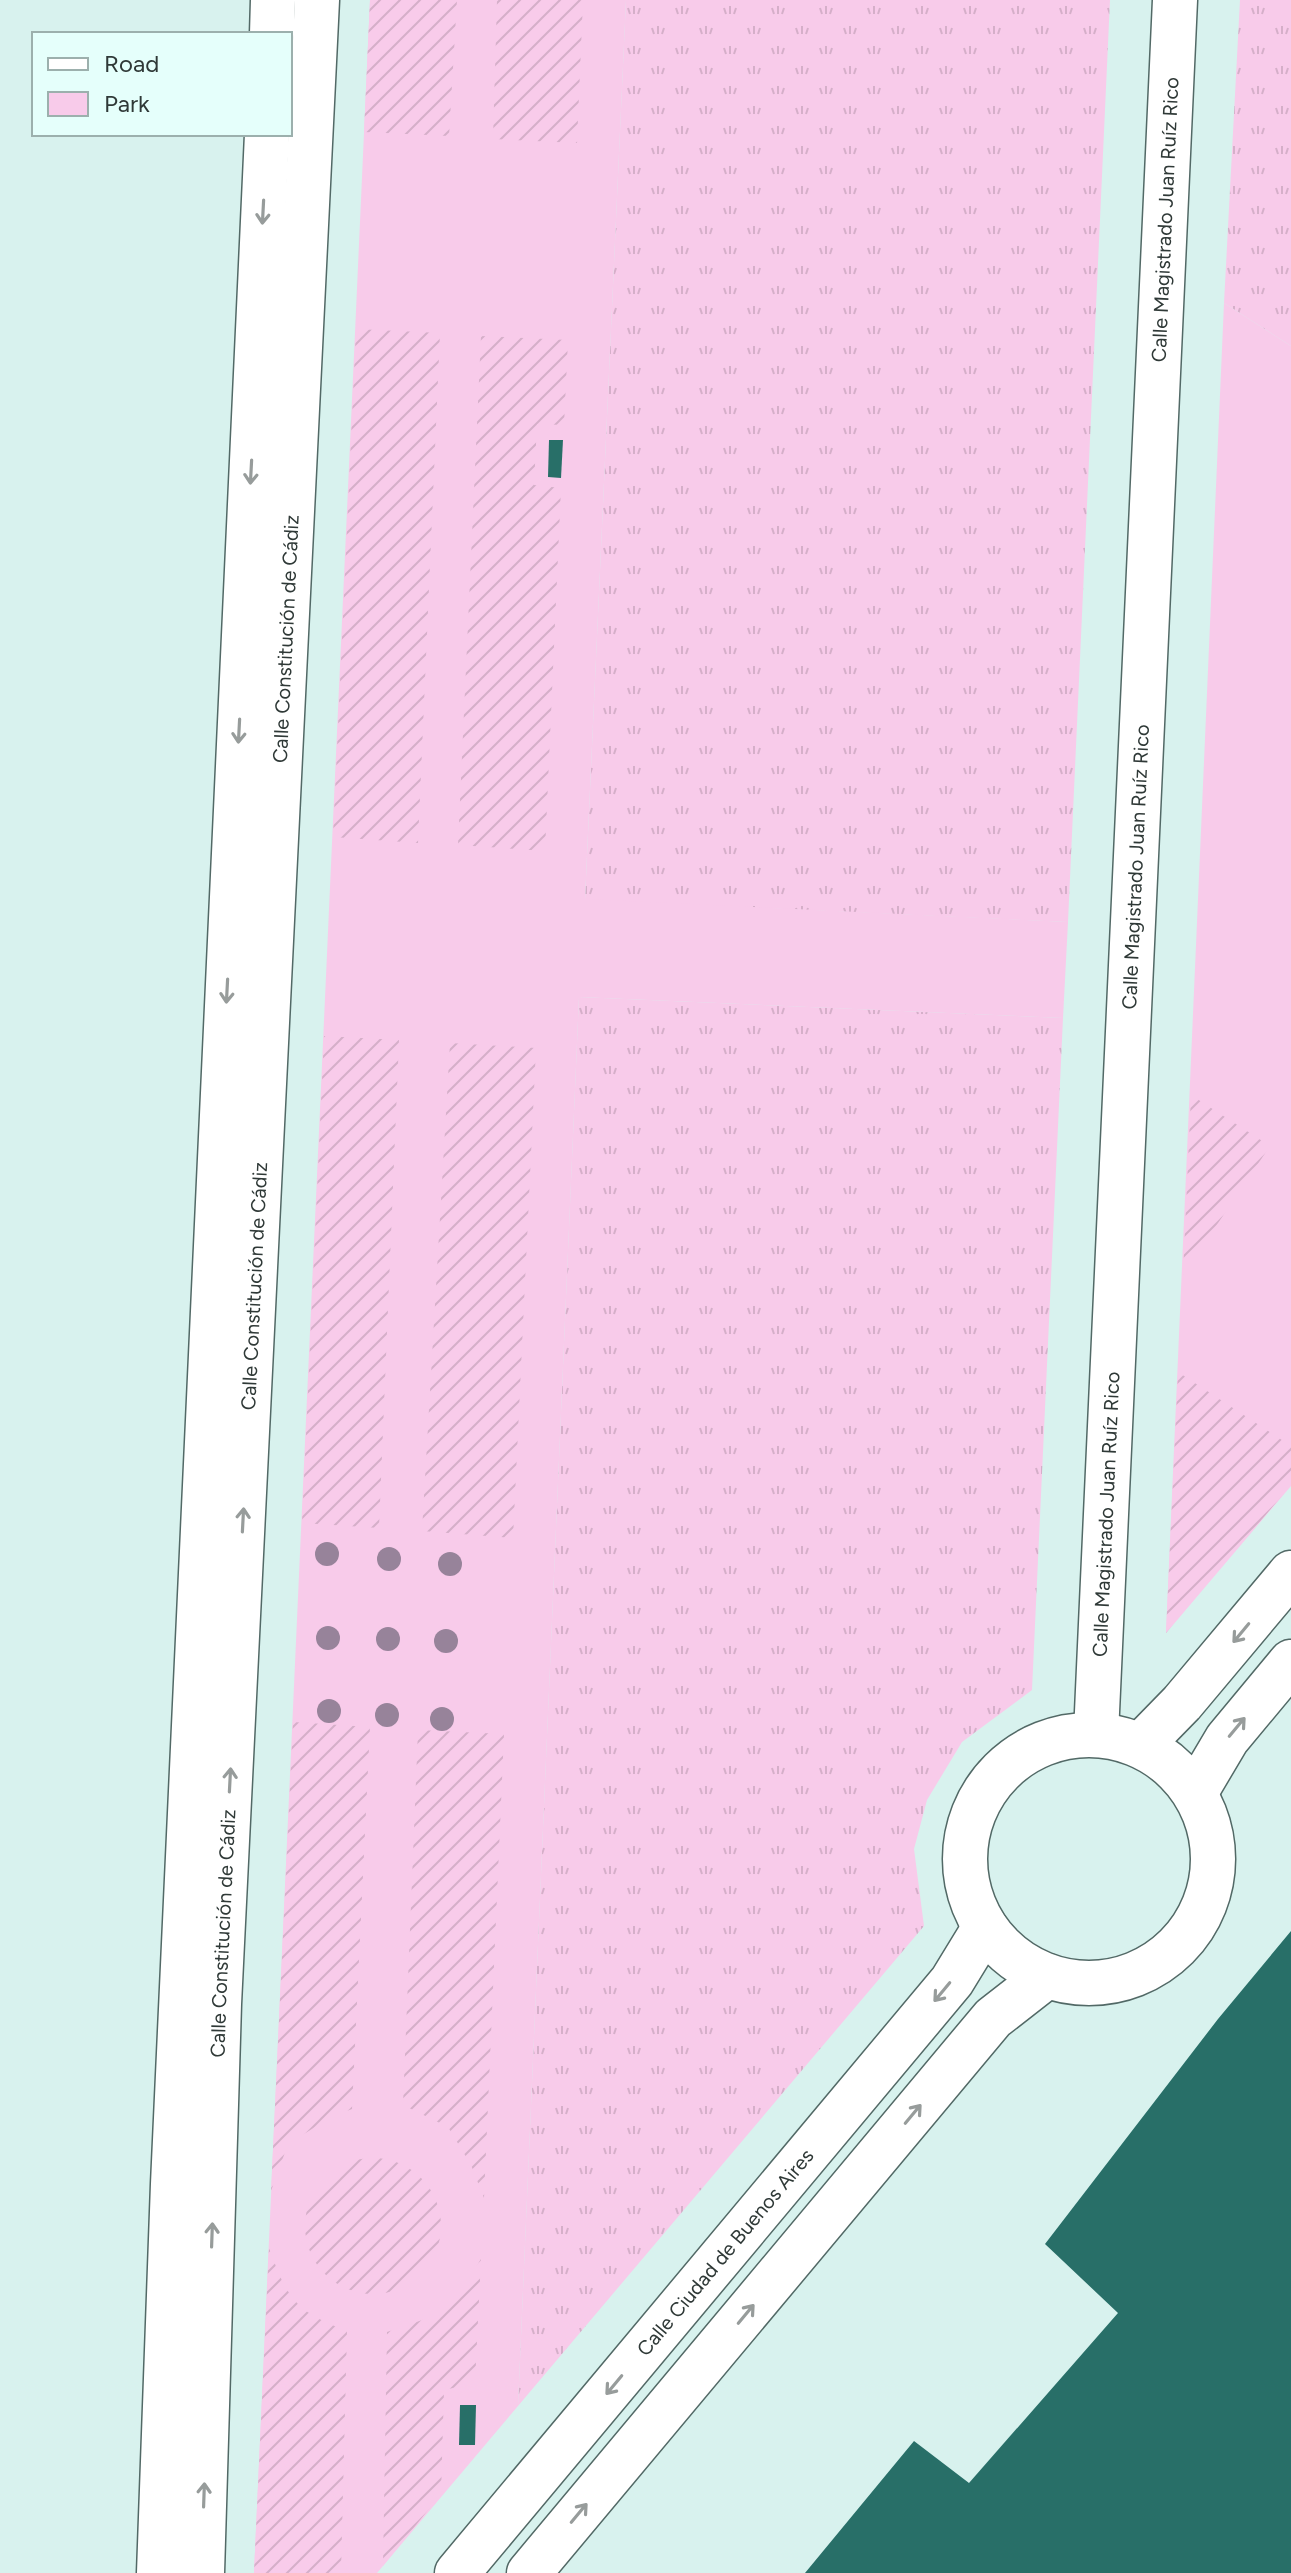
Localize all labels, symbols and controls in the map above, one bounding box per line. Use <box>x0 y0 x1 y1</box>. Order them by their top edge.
legend <box>32 32 292 136</box>
text: Road <box>104 49 159 78</box>
street label: Calle Magistrado Juan Ruíz Rico <box>1147 76 1183 363</box>
text: Park <box>104 89 150 118</box>
one-way arrow <box>256 198 271 225</box>
one-way arrow <box>244 458 259 485</box>
street label: Calle Constitución de Cádiz <box>268 514 304 764</box>
one-way arrow <box>232 717 247 744</box>
street label: Calle Magistrado Juan Ruíz Rico <box>1117 724 1154 1010</box>
one-way arrow <box>220 977 235 1004</box>
street label: Calle Constitución de Cádiz <box>236 1161 272 1411</box>
street label: Calle Magistrado Juan Ruíz Rico <box>1088 1371 1124 1657</box>
one-way arrow <box>236 1507 251 1534</box>
one-way arrow <box>1232 1622 1250 1642</box>
one-way arrow <box>1228 1717 1246 1738</box>
one-way arrow <box>223 1767 238 1794</box>
street label: Calle Constitución de Cádiz <box>205 1809 241 2058</box>
one-way arrow <box>933 1982 951 2002</box>
one-way arrow <box>904 2104 922 2125</box>
street label: Calle Ciudad de Buenos Aires <box>632 2144 818 2361</box>
one-way arrow <box>205 2222 220 2249</box>
one-way arrow <box>737 2304 755 2324</box>
one-way arrow <box>605 2375 623 2395</box>
one-way arrow <box>197 2482 212 2509</box>
one-way arrow <box>570 2503 588 2524</box>

